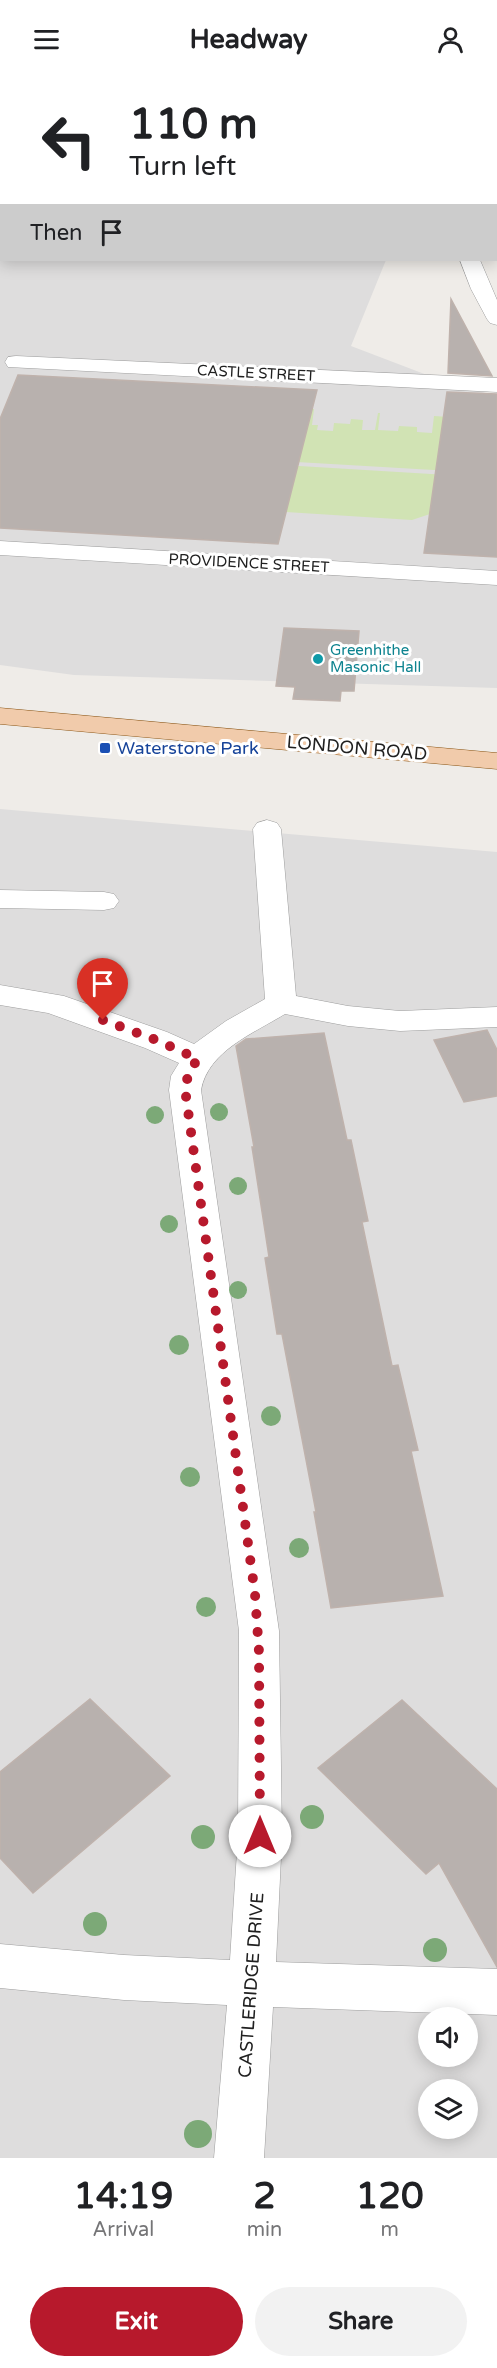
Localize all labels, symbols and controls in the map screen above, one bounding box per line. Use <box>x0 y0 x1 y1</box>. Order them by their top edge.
icon: menu <box>30 23 63 56</box>
text: Headway <box>189 23 308 56</box>
icon: person <box>434 23 467 56</box>
text: 110 m <box>129 99 258 150</box>
icon: left <box>30 102 108 180</box>
text: Turn left <box>129 150 236 183</box>
icon: arrive <box>95 216 128 249</box>
text: Then <box>30 220 83 246</box>
street label: CASTLE STREET <box>196 361 316 385</box>
street label: PROVIDENCE STREET <box>168 550 330 576</box>
place label: Greenhithe Masonic Hall <box>330 641 421 676</box>
marker: Greenhithe Masonic Hall <box>311 652 325 666</box>
street label: LONDON ROAD <box>286 731 428 765</box>
place label: Waterstone Park <box>117 737 259 759</box>
marker: Waterstone Park <box>98 741 112 755</box>
pin <box>77 958 128 1020</box>
icon: arrive <box>86 967 119 1000</box>
position arrow <box>228 1804 292 1868</box>
street label: CASTLERIDGE DRIVE <box>234 1892 268 2078</box>
map controls <box>418 2007 478 2139</box>
button: sound <box>418 2007 478 2067</box>
button: layers <box>418 2079 478 2139</box>
text: 14:19 <box>73 2175 173 2218</box>
text: 2 <box>253 2175 276 2218</box>
text: 120 <box>356 2175 424 2218</box>
text: Arrival <box>92 2218 154 2242</box>
text: min <box>247 2218 282 2242</box>
text: m <box>380 2218 399 2242</box>
button: Exit <box>30 2287 243 2356</box>
button: Share <box>255 2287 467 2356</box>

